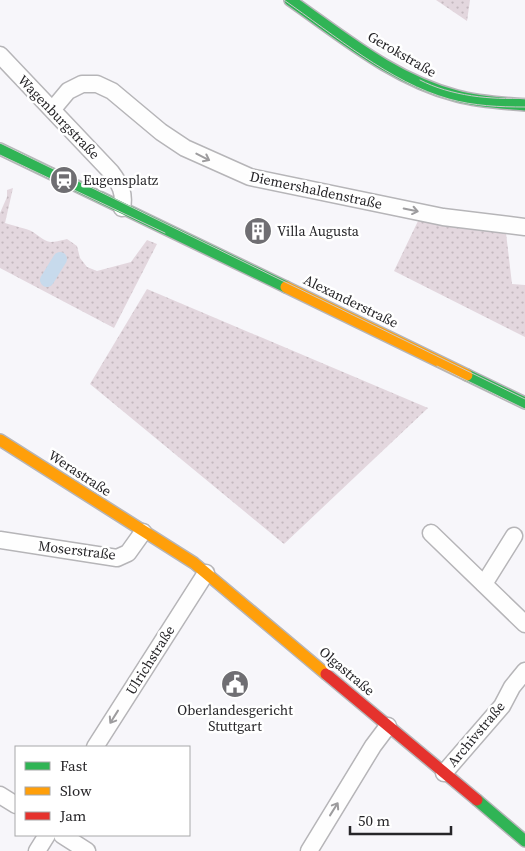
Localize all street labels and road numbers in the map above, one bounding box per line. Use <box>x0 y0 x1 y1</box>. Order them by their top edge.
street label: Gerokstraße <box>364 26 440 82</box>
street label: Wagenburgstraße <box>13 70 105 164</box>
street label: Diemershaldenstraße <box>248 166 384 214</box>
street label: Alexanderstraße <box>300 269 402 333</box>
street label: Werastraße <box>45 445 115 501</box>
street label: Moserstraße <box>37 535 117 565</box>
street label: Ulrichstraße <box>121 621 179 699</box>
street label: Olgastraße <box>315 642 379 700</box>
street label: Archivstraße <box>443 697 509 771</box>

